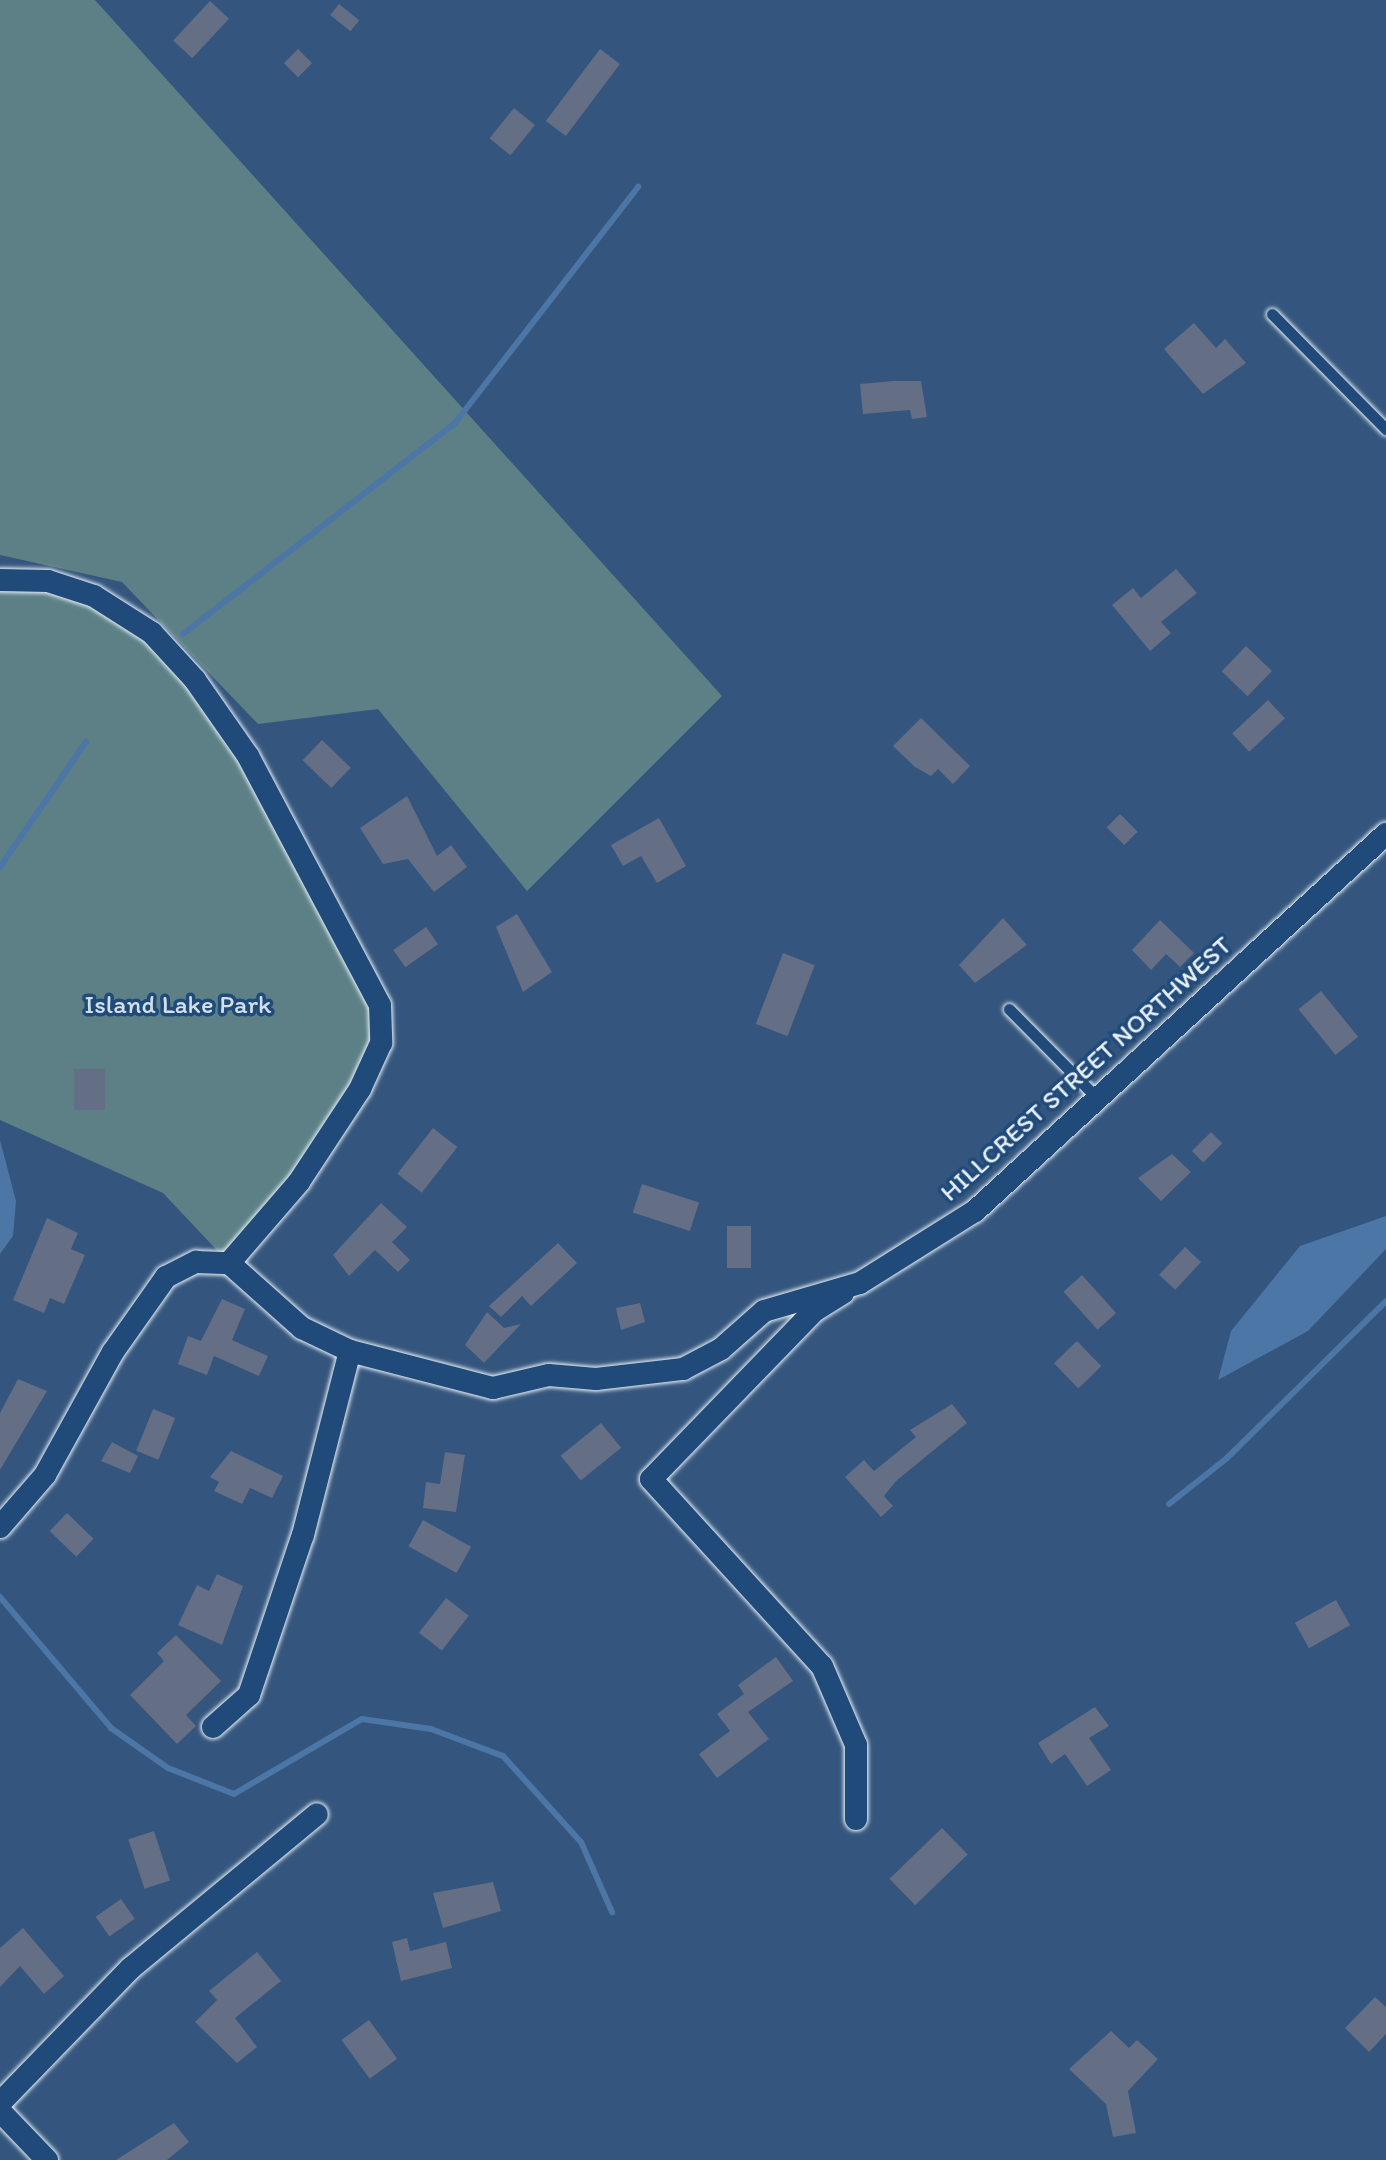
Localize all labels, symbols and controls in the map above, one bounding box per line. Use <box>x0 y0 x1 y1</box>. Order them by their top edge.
street label: HILLCREST STREET NORTHWEST <box>934 930 1238 1208</box>
park label: Island Lake Park <box>85 989 271 1021</box>

